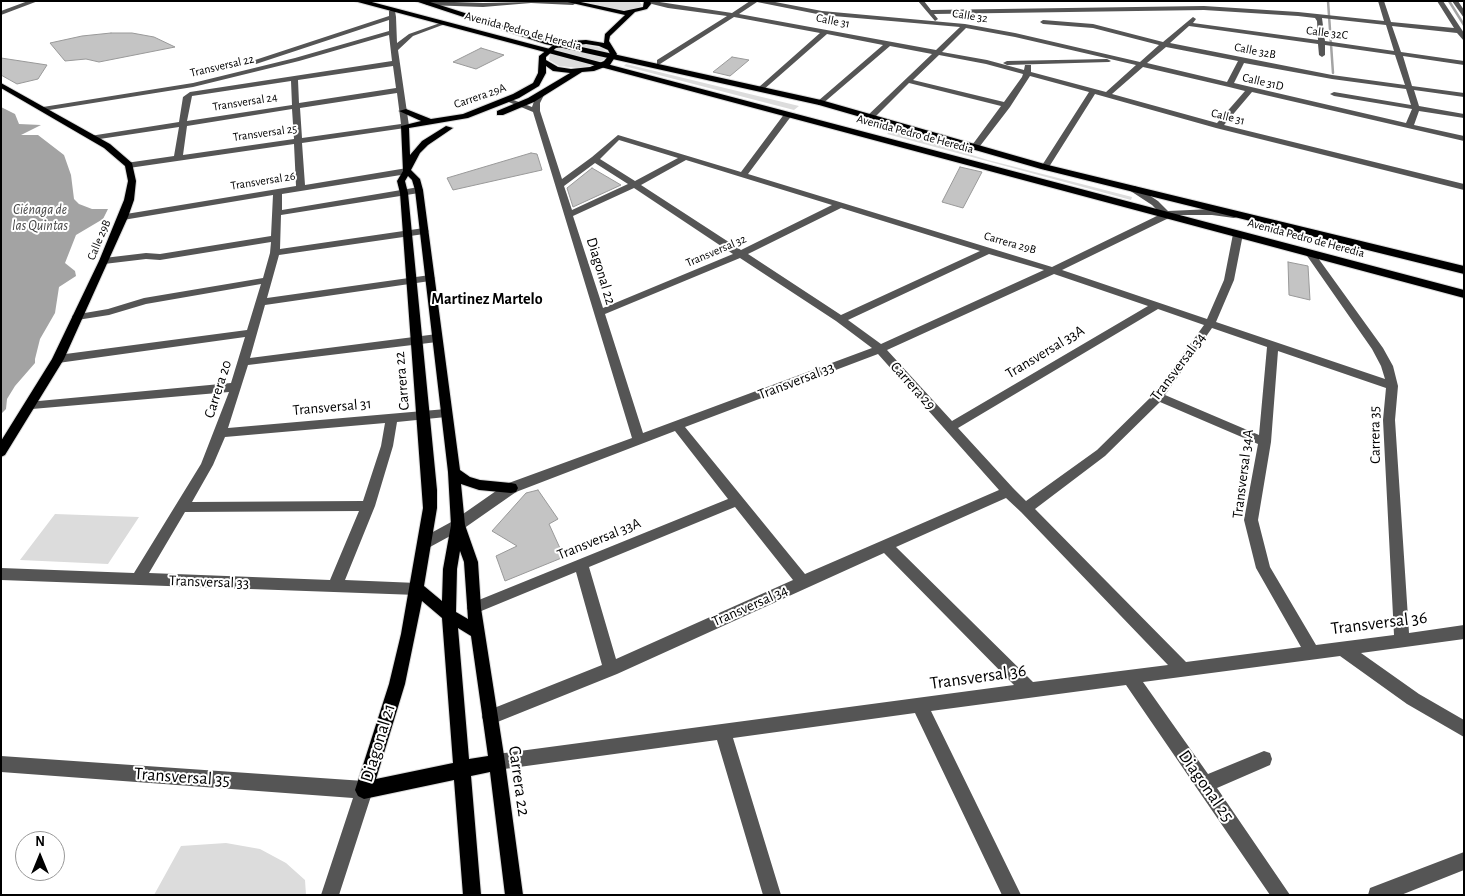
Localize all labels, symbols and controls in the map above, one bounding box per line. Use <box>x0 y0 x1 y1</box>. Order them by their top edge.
street label: Calle 32 <box>951 6 989 26</box>
street label: Avenida Pedro de Heredia <box>463 8 583 54</box>
street label: Calle 31 <box>815 11 851 31</box>
street label: Calle 32C <box>1305 23 1349 43</box>
street label: Calle 32B <box>1233 40 1277 62</box>
street label: Transversal 22 <box>189 52 255 80</box>
street label: Calle 31D <box>1241 70 1285 94</box>
street label: Carrera 29A <box>452 80 508 112</box>
street label: Transversal 24 <box>212 90 278 114</box>
street label: Calle 31 <box>1210 106 1246 128</box>
street label: Avenida Pedro de Heredia <box>855 111 975 157</box>
street label: Transversal 25 <box>232 121 298 145</box>
street label: Transversal 26 <box>230 169 296 193</box>
water label: Ciénaga de las Quintas <box>12 202 68 234</box>
street label: Avenida Pedro de Heredia <box>1246 215 1366 261</box>
street label: Calle 29B <box>84 218 114 262</box>
street label: Carrera 29B <box>982 229 1038 257</box>
street label: Transversal 32 <box>683 232 749 270</box>
street label: Diagonal 22 <box>582 235 620 307</box>
district label: Martinez Martelo <box>431 289 543 309</box>
street label: Transversal 33A <box>1002 321 1088 383</box>
street label: Transversal 34 <box>1146 329 1210 405</box>
street label: Carrera 22 <box>390 351 414 411</box>
street label: Carrera 20 <box>200 358 236 420</box>
street label: Transversal 33 <box>755 358 837 404</box>
street label: Carrera 29 <box>887 358 939 414</box>
street label: Transversal 31 <box>292 395 372 419</box>
street label: Carrera 35 <box>1365 406 1385 464</box>
street label: Transversal 34A <box>1229 428 1257 520</box>
street label: Transversal 33A <box>554 514 644 564</box>
street label: Transversal 33 <box>169 572 249 592</box>
street label: Transversal 34 <box>709 581 791 631</box>
street label: Transversal 36 <box>1329 606 1429 640</box>
street label: Transversal 36 <box>928 660 1028 694</box>
street label: Diagonal 21 <box>356 701 400 785</box>
street label: Carrera 22 <box>503 744 535 818</box>
street label: Diagonal 25 <box>1174 746 1238 826</box>
street label: Transversal 35 <box>133 763 231 791</box>
north arrow <box>15 831 65 881</box>
text: N <box>35 835 45 849</box>

